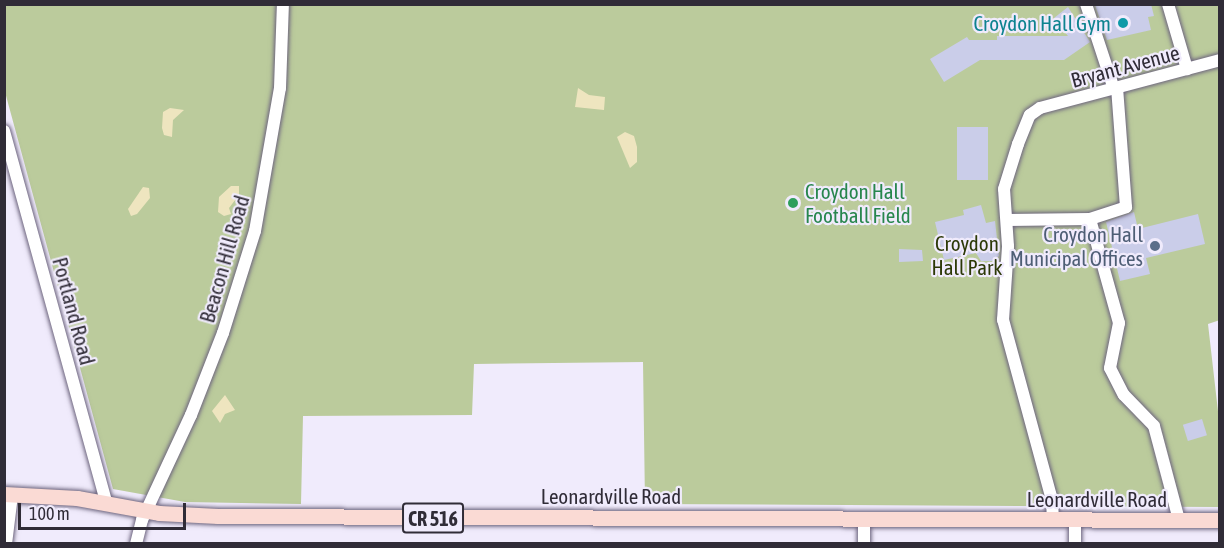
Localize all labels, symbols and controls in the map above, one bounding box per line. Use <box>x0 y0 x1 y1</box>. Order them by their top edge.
place label: Croydon Hall Gym <box>973 10 1111 36</box>
marker: Croydon Hall Gym <box>1116 16 1130 30</box>
street label: Bryant Avenue <box>1068 39 1182 93</box>
place label: Croydon Hall Football Field <box>805 178 911 228</box>
street label: Beacon Hill Road <box>194 193 254 325</box>
marker: Croydon Hall Football Field <box>786 196 800 210</box>
place label: Croydon Hall Municipal Offices <box>1010 221 1143 271</box>
park label: Croydon Hall Park <box>931 230 1003 280</box>
marker: Croydon Hall Municipal Offices <box>1148 239 1162 253</box>
street label: Portland Road <box>48 254 100 368</box>
street label: Leonardville Road <box>541 483 681 509</box>
street label: Leonardville Road <box>1027 486 1167 512</box>
scale bar <box>21 491 189 529</box>
road number: CR 516 <box>402 501 464 535</box>
text: 100 m <box>29 503 70 524</box>

